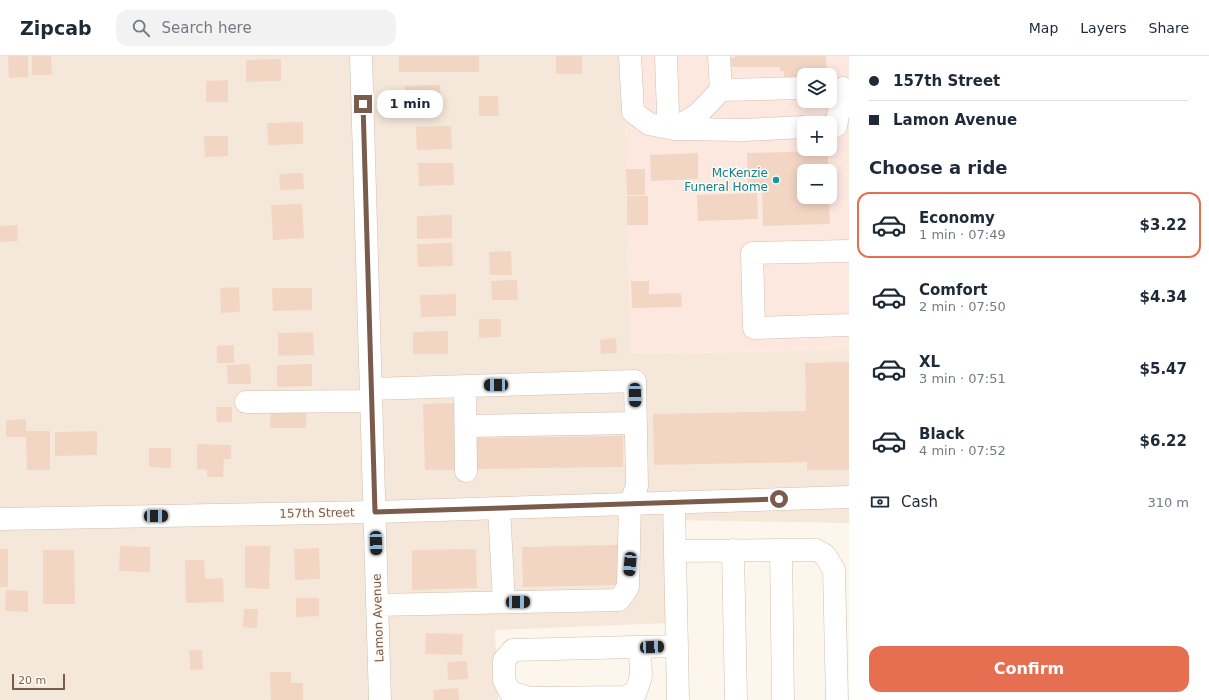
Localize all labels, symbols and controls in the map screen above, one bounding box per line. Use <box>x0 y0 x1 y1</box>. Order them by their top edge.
search box <box>116 10 396 46</box>
text: Zipcab <box>20 17 92 39</box>
icon: search <box>130 17 152 39</box>
text: Search here <box>162 19 252 37</box>
text: Map <box>1029 20 1058 36</box>
text: Layers <box>1080 20 1127 36</box>
text: Share <box>1149 20 1189 36</box>
map controls <box>797 68 837 204</box>
button: layers <box>797 68 837 108</box>
text: 157th Street <box>893 72 1000 90</box>
callout: 1 min <box>377 90 443 118</box>
route end <box>354 95 372 113</box>
text: 1 min <box>390 96 430 111</box>
text: Lamon Avenue <box>893 111 1017 129</box>
button: + <box>797 116 837 156</box>
text: Choose a ride <box>869 157 1008 178</box>
button: − <box>797 164 837 204</box>
place label: McKenzie Funeral Home <box>684 166 768 194</box>
marker: McKenzie Funeral Home <box>771 175 781 185</box>
icon: car <box>871 207 907 243</box>
text: Economy <box>919 209 995 227</box>
text: $3.22 <box>1140 216 1187 234</box>
text: 1 min · 07:49 <box>919 227 1006 242</box>
icon: car <box>871 279 907 315</box>
text: Comfort <box>919 281 987 299</box>
text: $4.34 <box>1140 288 1187 306</box>
text: 2 min · 07:50 <box>919 299 1006 314</box>
icon: car <box>871 351 907 387</box>
text: XL <box>919 353 940 371</box>
text: $5.47 <box>1140 360 1187 378</box>
text: 3 min · 07:51 <box>919 371 1006 386</box>
car <box>484 379 508 391</box>
car <box>629 383 641 407</box>
icon: car <box>871 423 907 459</box>
text: Black <box>919 425 965 443</box>
text: $6.22 <box>1140 432 1187 450</box>
text: 4 min · 07:52 <box>919 443 1006 458</box>
route start <box>770 490 788 508</box>
icon: cash <box>869 491 891 513</box>
text: Cash <box>901 493 938 511</box>
text: 310 m <box>1147 495 1189 510</box>
street label: 157th Street <box>279 505 355 521</box>
car <box>144 510 168 522</box>
car <box>370 531 382 555</box>
car <box>623 552 637 576</box>
street label: Lamon Avenue <box>369 573 387 663</box>
car <box>506 596 530 608</box>
car <box>640 640 664 654</box>
button: Confirm <box>869 646 1189 692</box>
scale bar <box>12 672 65 691</box>
text: 20 m <box>18 674 46 687</box>

